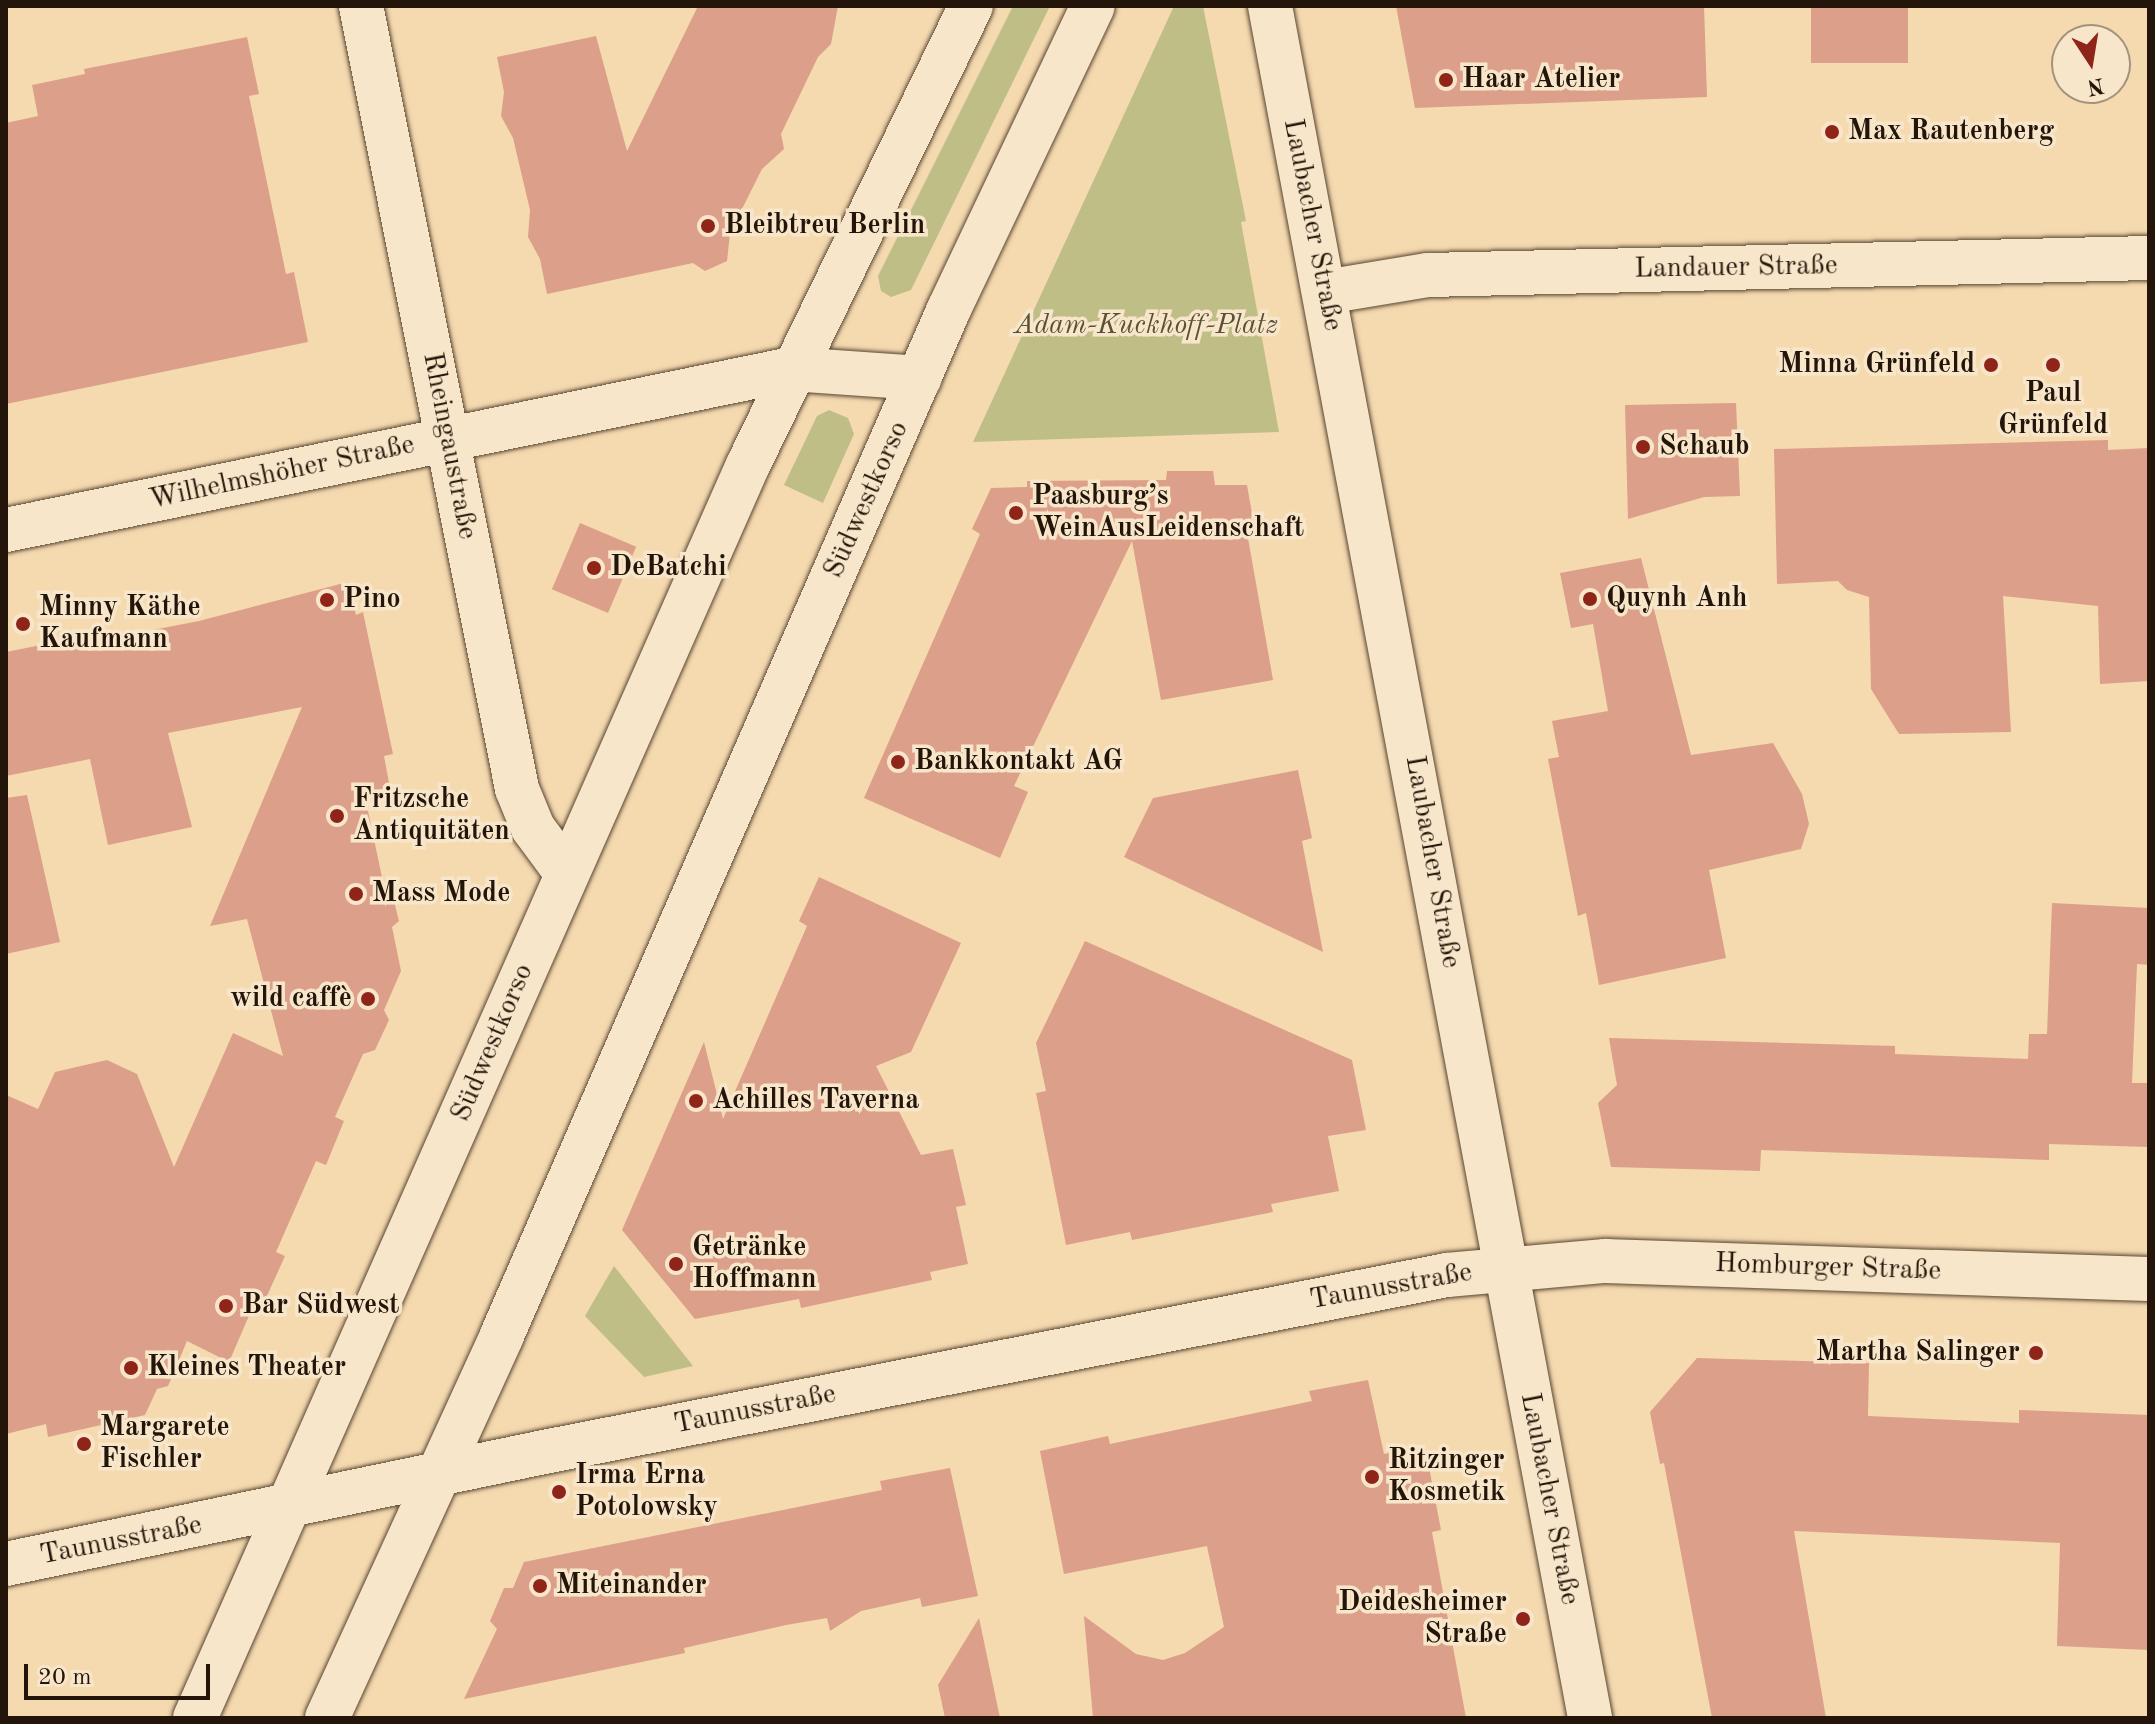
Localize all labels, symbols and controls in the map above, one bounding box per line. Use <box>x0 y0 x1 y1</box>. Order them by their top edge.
north arrow <box>2051 24 2131 104</box>
place label: Haar Atelier <box>1462 63 1620 97</box>
marker: Haar Atelier <box>1437 71 1455 89</box>
text: N <box>2085 73 2106 98</box>
place label: Max Rautenberg <box>1848 115 2054 149</box>
street label: Laubacher Straße <box>1275 116 1349 334</box>
marker: Max Rautenberg <box>1823 123 1841 141</box>
place label: Bleibtreu Berlin <box>724 209 925 243</box>
marker: Bleibtreu Berlin <box>699 217 717 235</box>
street label: Landauer Straße <box>1634 249 1838 287</box>
park label: Adam-Kuckhoff-Platz <box>1014 309 1278 343</box>
place label: Minna Grünfeld <box>1779 348 1975 382</box>
street label: Rheingaustraße <box>414 350 484 542</box>
marker: Minna Grünfeld <box>1982 356 2000 374</box>
marker: Paul Grünfeld <box>2044 356 2062 374</box>
place label: Paul Grünfeld <box>1998 377 2108 443</box>
street label: Südwestkorso <box>817 416 917 584</box>
street label: Wilhelmshöher Straße <box>146 428 418 518</box>
place label: Schaub <box>1659 430 1750 464</box>
marker: Schaub <box>1634 438 1652 456</box>
place label: Paasburg’s WeinAusLeidenschaft <box>1032 480 1304 546</box>
marker: Paasburg’s WeinAusLeidenschaft <box>1007 504 1025 522</box>
place label: DeBatchi <box>610 551 727 585</box>
marker: DeBatchi <box>585 559 603 577</box>
place label: Quynh Anh <box>1606 582 1747 616</box>
place label: Pino <box>343 583 401 617</box>
marker: Quynh Anh <box>1581 590 1599 608</box>
place label: Minny Käthe Kaufmann <box>39 591 201 657</box>
marker: Pino <box>318 591 336 609</box>
marker: Minny Käthe Kaufmann <box>14 615 32 633</box>
place label: Bankkontakt AG <box>914 745 1123 779</box>
marker: Bankkontakt AG <box>889 753 907 771</box>
street label: Laubacher Straße <box>1397 753 1467 971</box>
place label: Fritzsche Antiquitäten <box>353 783 510 849</box>
marker: Fritzsche Antiquitäten <box>328 807 346 825</box>
place label: Mass Mode <box>372 877 510 911</box>
marker: Mass Mode <box>347 885 365 903</box>
street label: Südwestkorso <box>445 959 541 1127</box>
place label: wild caffè <box>230 982 352 1016</box>
marker: wild caffè <box>359 990 377 1008</box>
place label: Achilles Taverna <box>712 1084 919 1118</box>
marker: Achilles Taverna <box>687 1092 705 1110</box>
place label: Getränke Hoffmann <box>692 1231 817 1297</box>
street label: Homburger Straße <box>1714 1247 1942 1289</box>
marker: Getränke Hoffmann <box>667 1255 685 1273</box>
street label: Taunusstraße <box>1307 1256 1475 1318</box>
place label: Bar Südwest <box>242 1289 400 1323</box>
marker: Bar Südwest <box>217 1297 235 1315</box>
place label: Martha Salinger <box>1816 1336 2020 1370</box>
marker: Martha Salinger <box>2027 1344 2045 1362</box>
place label: Kleines Theater <box>147 1351 346 1385</box>
marker: Kleines Theater <box>122 1359 140 1377</box>
street label: Taunusstraße <box>671 1378 839 1442</box>
street label: Laubacher Straße <box>1512 1390 1586 1608</box>
place label: Margarete Fischler <box>100 1411 230 1477</box>
marker: Margarete Fischler <box>75 1435 93 1453</box>
place label: Ritzinger Kosmetik <box>1388 1444 1505 1510</box>
place label: Irma Erna Potolowsky <box>575 1459 718 1525</box>
marker: Ritzinger Kosmetik <box>1363 1468 1381 1486</box>
marker: Irma Erna Potolowsky <box>550 1483 568 1501</box>
street label: Taunusstraße <box>37 1509 205 1573</box>
place label: Miteinander <box>556 1569 707 1603</box>
marker: Miteinander <box>531 1577 549 1595</box>
place label: Deidesheimer Straße <box>1338 1586 1507 1652</box>
marker: Deidesheimer Straße <box>1514 1610 1532 1628</box>
scale bar <box>28 1648 214 1698</box>
text: 20 m <box>38 1666 92 1690</box>

